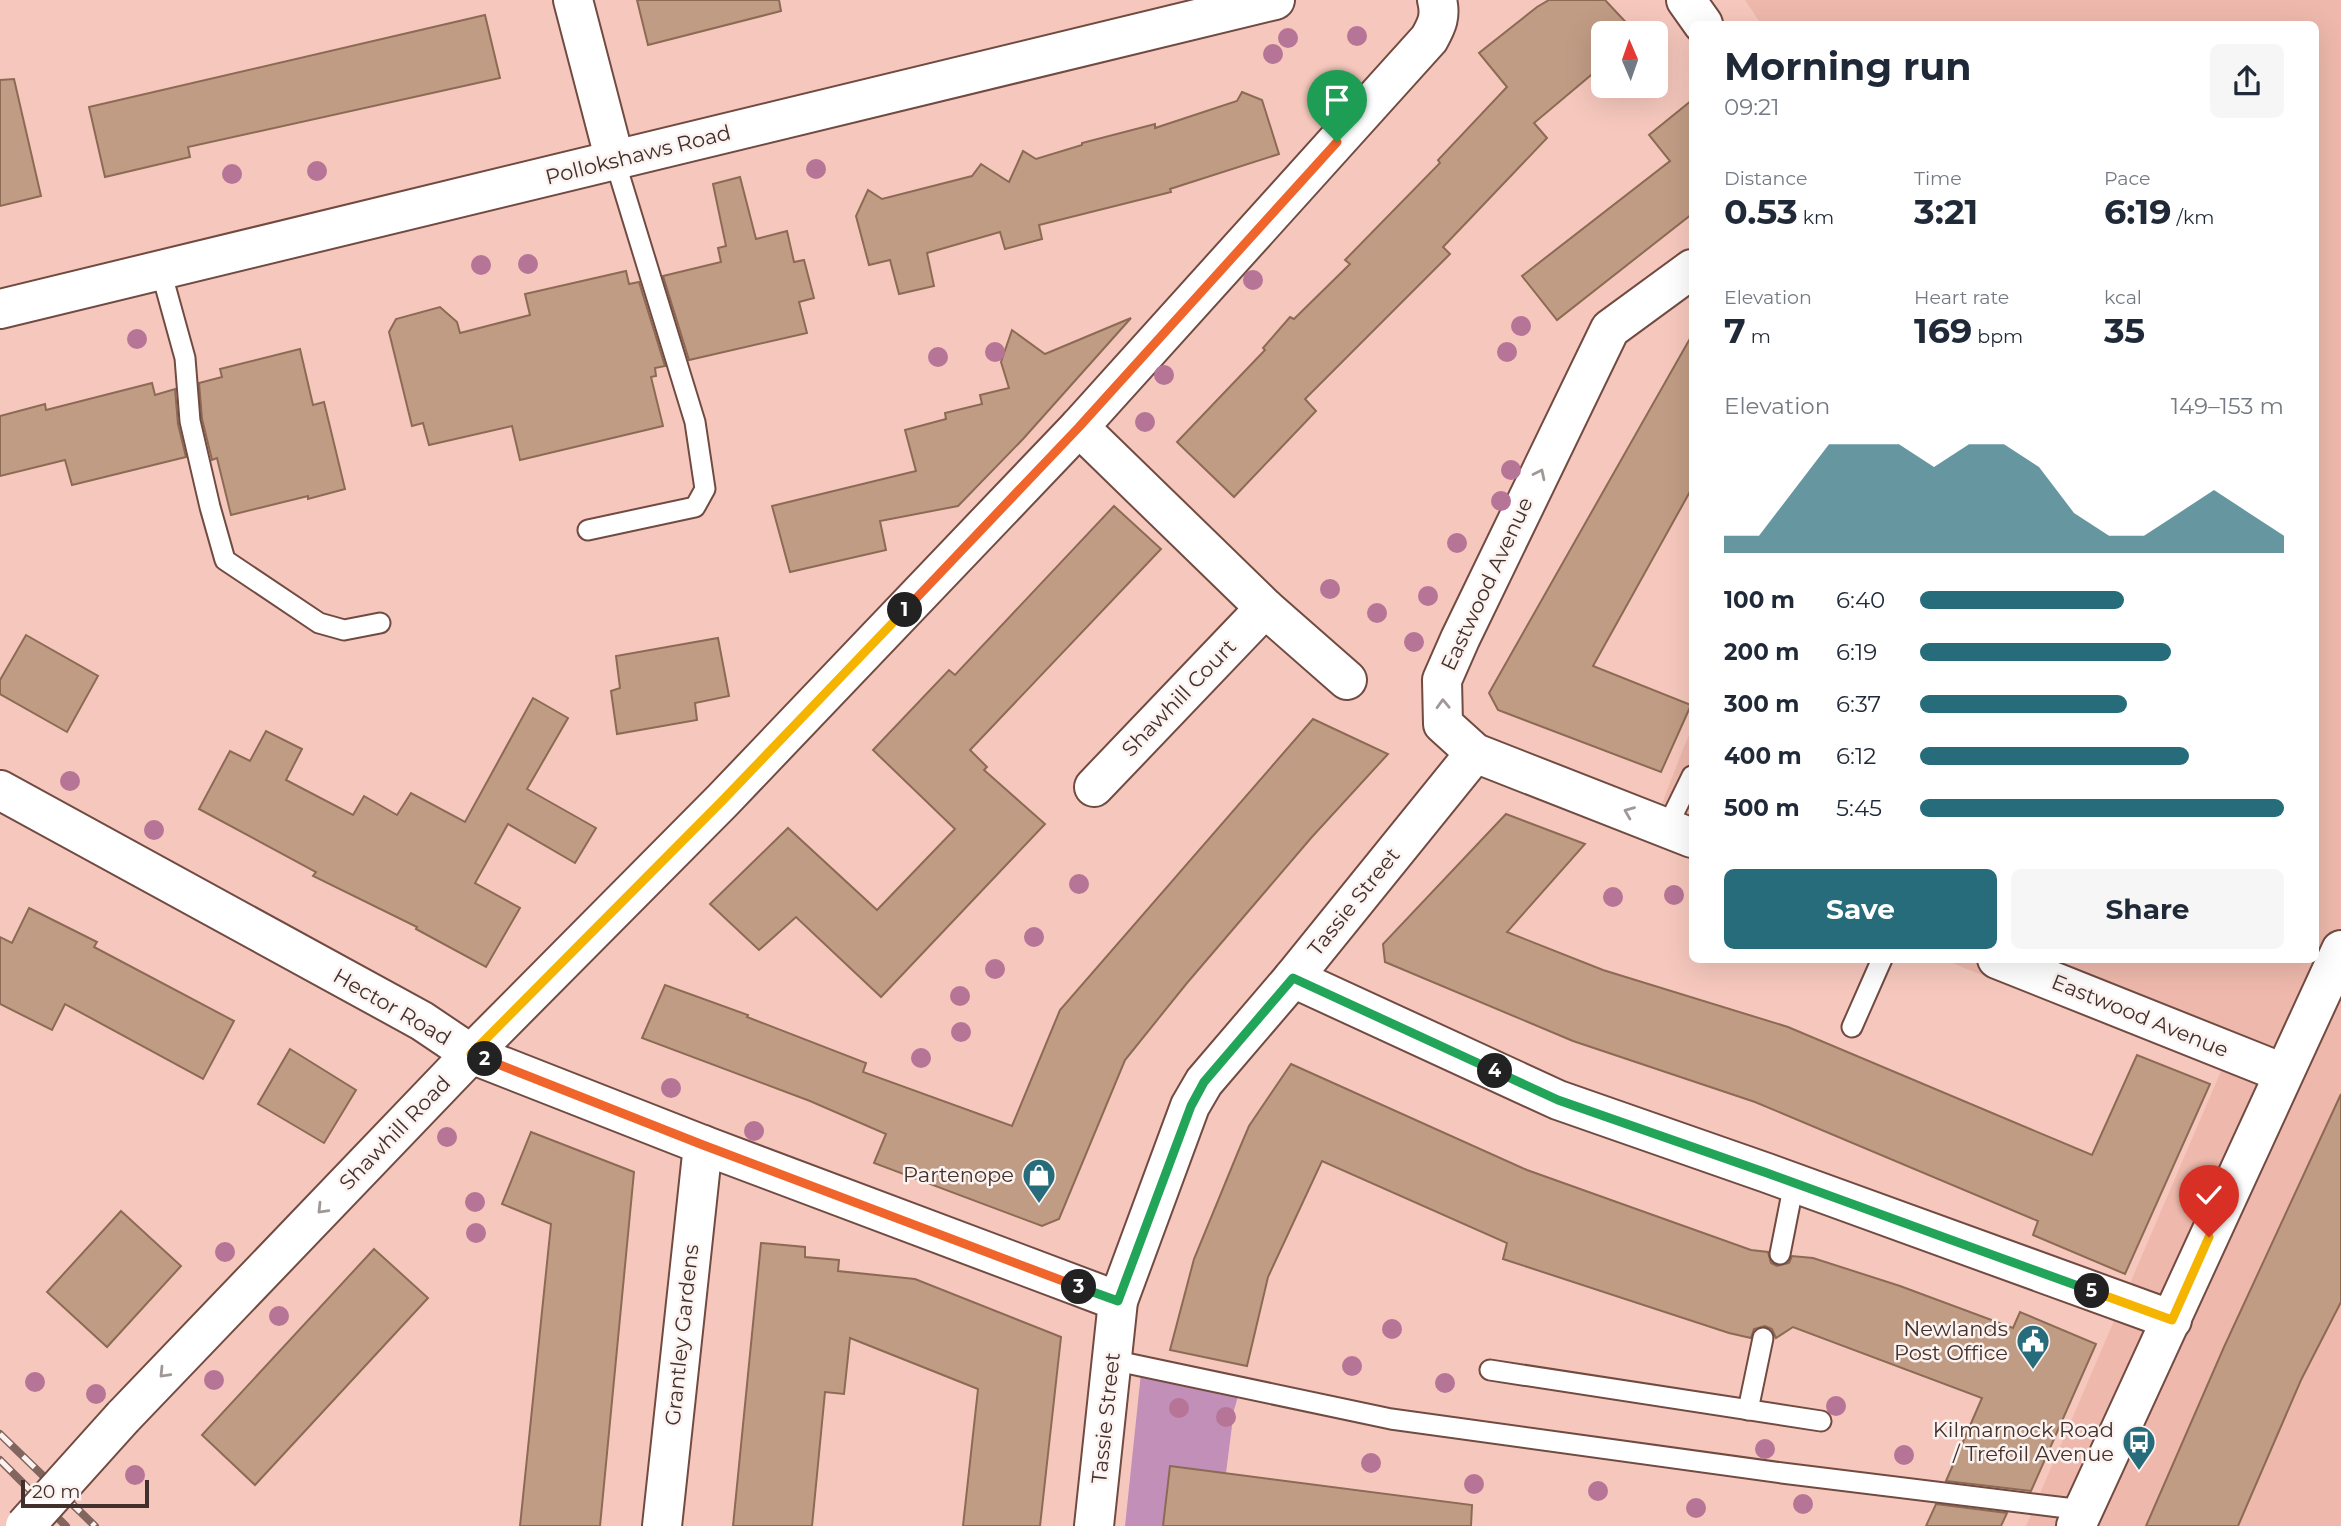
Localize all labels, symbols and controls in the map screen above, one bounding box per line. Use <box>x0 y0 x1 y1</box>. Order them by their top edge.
north arrow <box>1591 21 1668 98</box>
map controls <box>1591 21 1668 98</box>
text: Morning run <box>1724 43 1972 90</box>
button: share <box>2210 44 2284 118</box>
pin <box>1307 70 1367 142</box>
icon: arrive <box>1318 81 1356 119</box>
text: 09:21 <box>1724 93 1779 121</box>
street label: Pollokshaws Road <box>543 119 733 190</box>
text: Distance <box>1724 167 1807 190</box>
text: Time <box>1914 167 1962 190</box>
text: Pace <box>2104 167 2151 190</box>
text: 0.53 <box>1724 190 1798 233</box>
text: 3:21 <box>1914 190 1978 233</box>
text: 6:19 <box>2104 190 2171 233</box>
text: km <box>1798 206 1834 229</box>
text: /km <box>2171 206 2214 229</box>
text: Elevation <box>1724 286 1812 309</box>
text: Heart rate <box>1914 286 2009 309</box>
text: kcal <box>2104 286 2142 309</box>
text: 7 <box>1724 309 1746 352</box>
text: 169 <box>1914 309 1972 352</box>
text: 35 <box>2104 309 2145 352</box>
text: m <box>1746 325 1771 348</box>
text: bpm <box>1972 325 2023 348</box>
text: Elevation <box>1724 392 1830 420</box>
text: 149–153 m <box>2171 392 2284 420</box>
one-way arrow <box>1531 469 1545 481</box>
street label: Eastwood Avenue <box>1435 493 1538 674</box>
text: 100 m <box>1724 586 1795 614</box>
text: 6:40 <box>1836 586 1885 614</box>
pin: 1 <box>888 592 922 628</box>
text: 1 <box>901 598 908 621</box>
street label: Shawhill Court <box>1116 634 1241 761</box>
text: 200 m <box>1724 638 1799 666</box>
text: 6:19 <box>1836 638 1877 666</box>
text: 300 m <box>1724 690 1800 718</box>
text: 6:37 <box>1836 690 1881 718</box>
one-way arrow <box>1435 698 1450 709</box>
text: 400 m <box>1724 742 1802 770</box>
text: 6:12 <box>1836 742 1876 770</box>
text: 500 m <box>1724 794 1800 822</box>
text: 5:45 <box>1836 794 1882 822</box>
one-way arrow <box>1624 807 1636 821</box>
street label: Tassie Street <box>1302 843 1405 961</box>
button: Save <box>1724 869 1997 949</box>
button: Share <box>2011 869 2284 949</box>
street label: Hector Road <box>329 963 456 1050</box>
street label: Eastwood Avenue <box>2048 969 2232 1062</box>
pin: 2 <box>468 1042 503 1076</box>
text: 2 <box>479 1047 490 1070</box>
pin: 4 <box>1478 1054 1512 1088</box>
text: 4 <box>1488 1059 1501 1082</box>
street label: Shawhill Road <box>334 1070 455 1195</box>
shop icon: Partenope <box>1020 1156 1058 1205</box>
place label: Partenope <box>903 1162 1014 1187</box>
pin <box>2179 1165 2239 1237</box>
icon: check <box>2190 1176 2228 1214</box>
one-way arrow <box>317 1201 330 1214</box>
street label: Grantley Gardens <box>660 1243 703 1427</box>
pin: 3 <box>1062 1270 1096 1304</box>
pin: 5 <box>2074 1274 2110 1308</box>
text: 3 <box>1073 1275 1084 1298</box>
text: 5 <box>2086 1279 2097 1302</box>
place label: Newlands Post Office <box>1894 1316 2008 1365</box>
public building icon: Newlands Post Office <box>2014 1322 2052 1371</box>
street label: Tassie Street <box>1086 1351 1125 1485</box>
one-way arrow <box>160 1365 173 1378</box>
place label: Kilmarnock Road / Trefoil Avenue <box>1933 1417 2114 1466</box>
bus stop icon: Kilmarnock Road / Trefoil Avenue <box>2120 1423 2158 1472</box>
scale bar <box>21 1477 149 1509</box>
text: 20 m <box>32 1480 80 1503</box>

